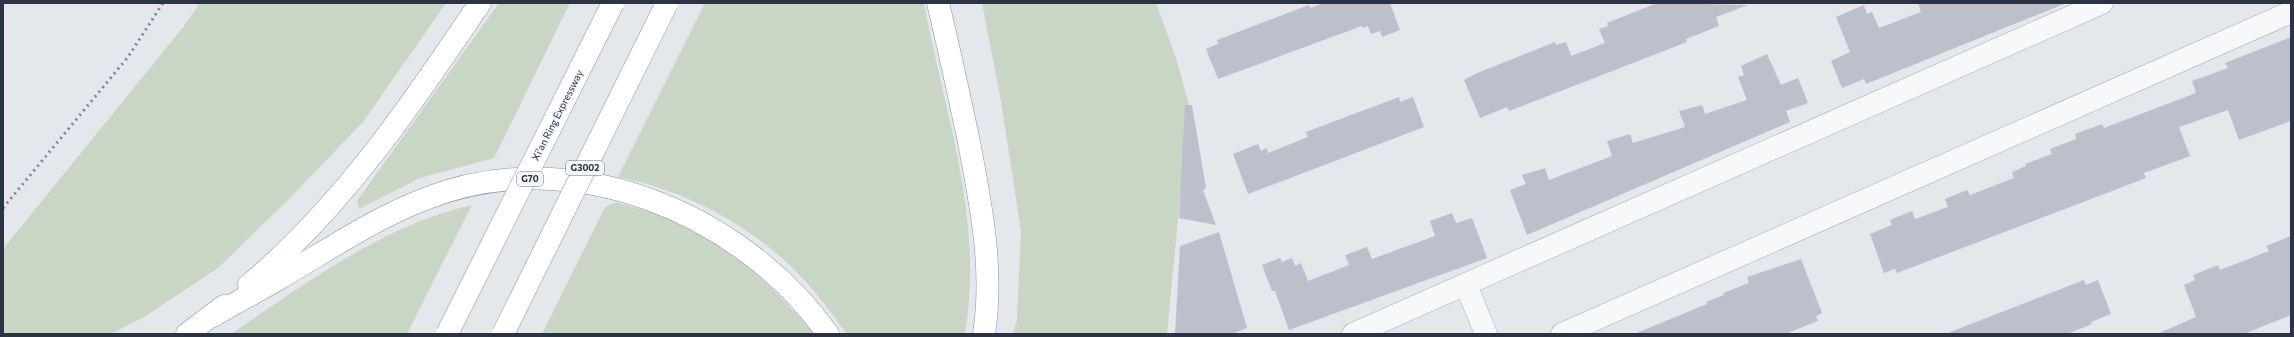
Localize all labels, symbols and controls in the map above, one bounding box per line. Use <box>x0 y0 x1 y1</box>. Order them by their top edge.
street label: Xi'an Ring Expressway <box>529 68 585 162</box>
road number: G3002 <box>566 161 604 175</box>
road number: G70 <box>517 172 543 186</box>

